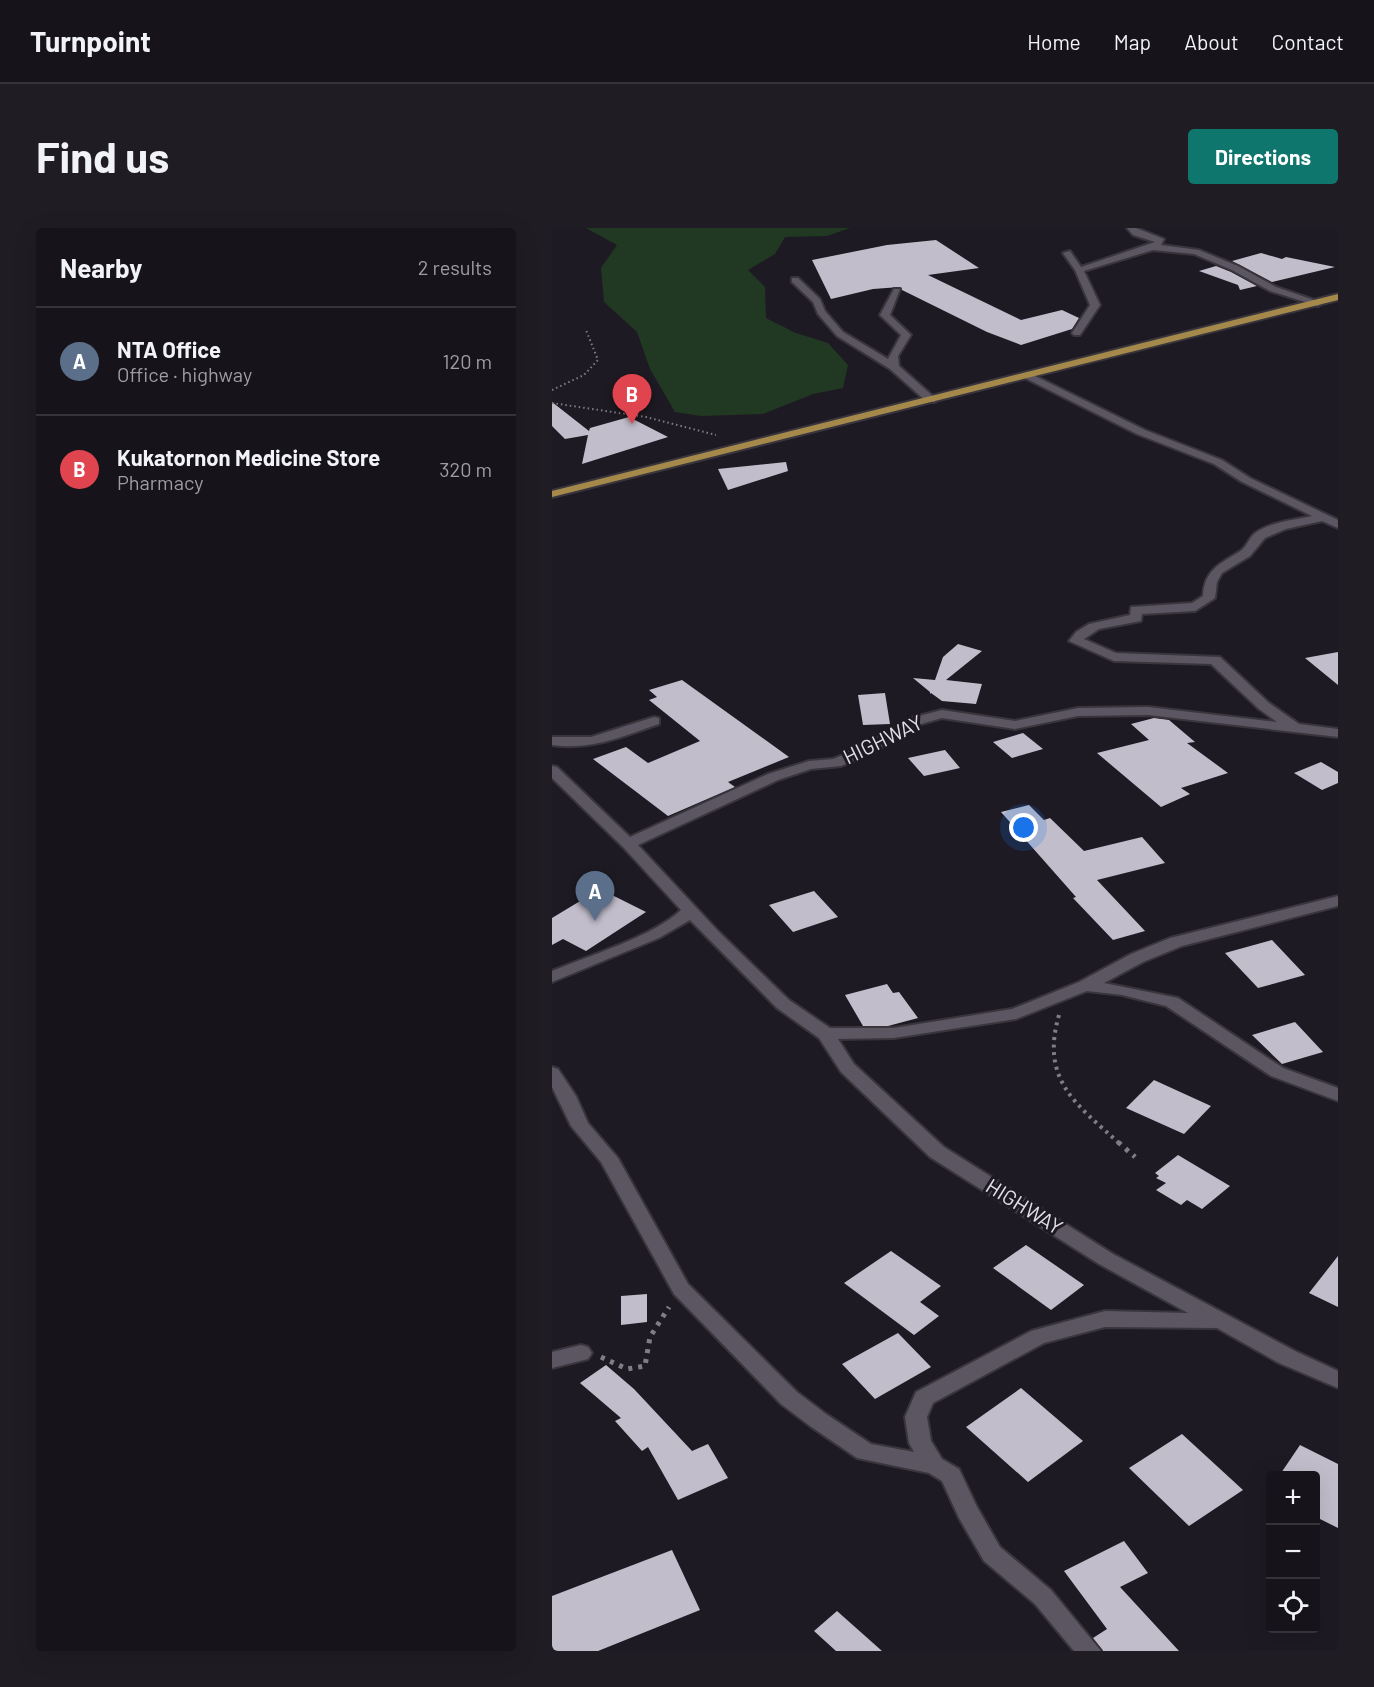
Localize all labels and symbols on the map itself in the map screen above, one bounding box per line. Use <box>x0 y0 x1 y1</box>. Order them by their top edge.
pin: B <box>612 374 652 424</box>
street label: HIGHWAY <box>838 709 926 769</box>
your location <box>1009 813 1038 842</box>
pin: A <box>576 872 615 921</box>
street label: HIGHWAY <box>982 1172 1068 1239</box>

